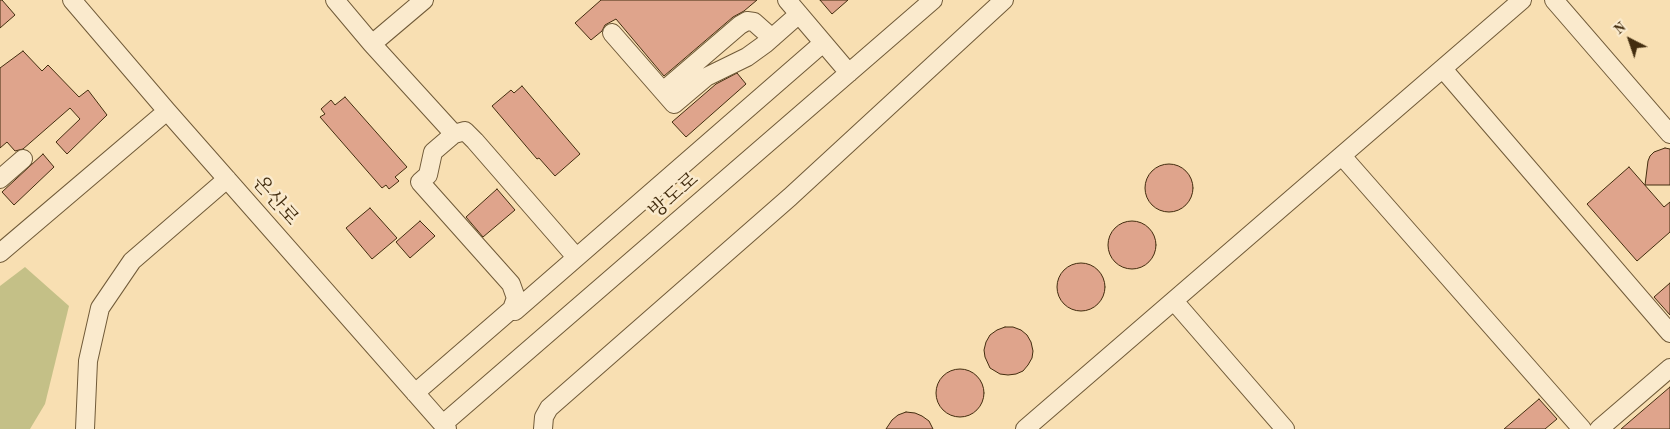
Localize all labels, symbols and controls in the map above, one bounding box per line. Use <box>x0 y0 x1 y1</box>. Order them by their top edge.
north arrow <box>1605 15 1655 65</box>
text: N <box>1612 20 1629 37</box>
street label: 방도로 <box>644 168 704 224</box>
street label: 온산로 <box>247 171 303 231</box>

